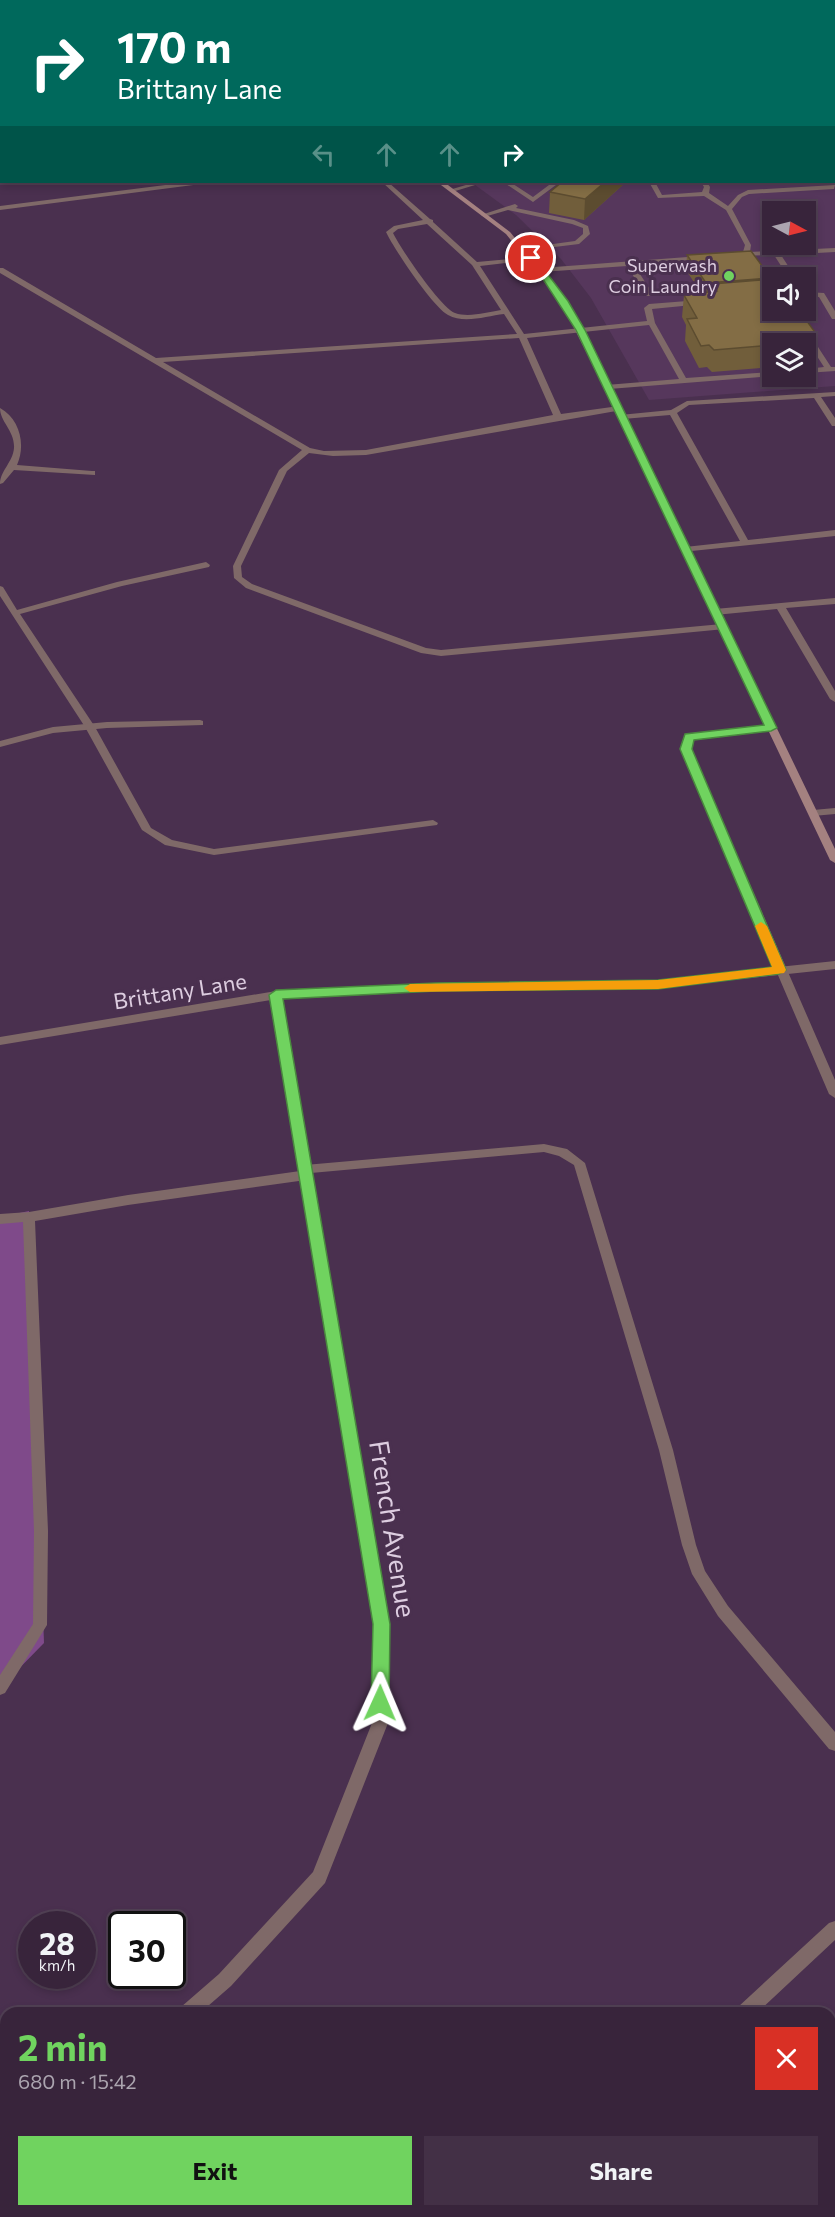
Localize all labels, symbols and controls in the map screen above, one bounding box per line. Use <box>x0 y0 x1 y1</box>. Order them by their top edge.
text: 170 m <box>117 20 231 72</box>
icon: right <box>18 24 96 102</box>
text: Brittany Lane <box>117 72 282 105</box>
icon: left <box>307 138 340 171</box>
icon: ahead <box>370 138 403 171</box>
icon: ahead <box>433 138 466 171</box>
icon: right <box>496 138 529 171</box>
north arrow <box>762 201 816 255</box>
map controls <box>762 201 816 387</box>
pin <box>505 232 556 283</box>
icon: arrive <box>514 241 547 274</box>
place label: Superwash Coin Laundry <box>609 254 717 297</box>
button: sound <box>762 267 816 321</box>
marker: Superwash Coin Laundry <box>722 269 736 283</box>
button: layers <box>762 333 816 387</box>
street label: Brittany Lane <box>111 967 248 1014</box>
street label: French Avenue <box>363 1438 424 1620</box>
position arrow <box>348 1671 412 1735</box>
speed limit sign: 30 <box>108 1911 186 1989</box>
text: 28 <box>39 1924 75 1961</box>
text: km/h <box>39 1956 75 1974</box>
text: 2 min <box>18 2024 108 2068</box>
button: close <box>755 2027 818 2090</box>
text: 680 m · 15:42 <box>18 2069 137 2093</box>
button: Exit <box>18 2136 412 2205</box>
button: Share <box>424 2136 818 2205</box>

